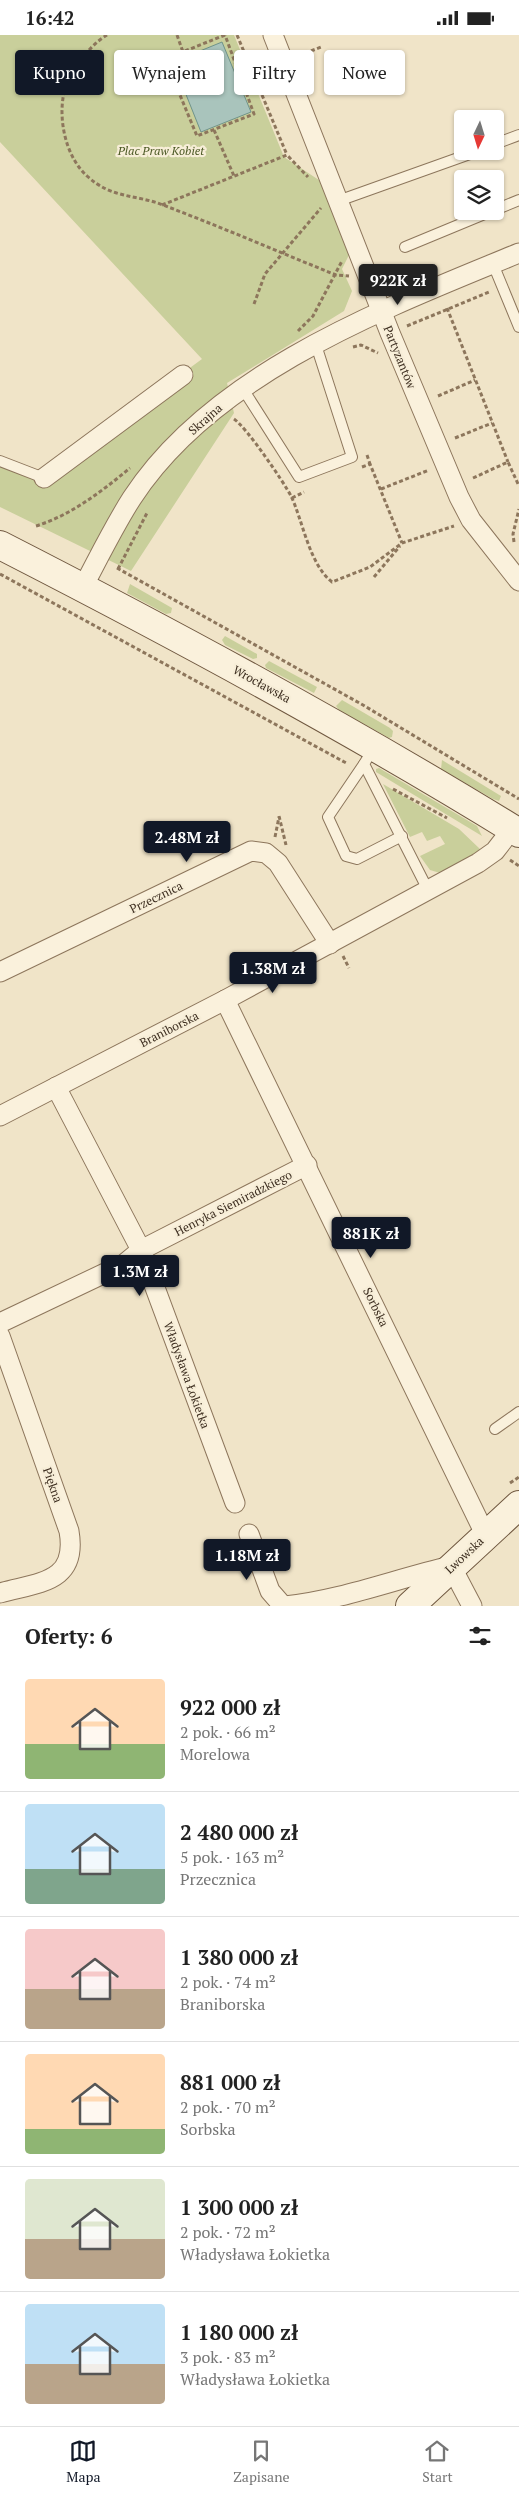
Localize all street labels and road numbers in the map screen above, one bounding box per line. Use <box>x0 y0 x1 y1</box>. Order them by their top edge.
street label: Partyzantów <box>381 323 420 391</box>
street label: Skrajna <box>185 400 225 438</box>
street label: Wrocławska <box>231 662 293 706</box>
street label: Przecznica <box>127 878 185 916</box>
street label: Braniborska <box>137 1008 201 1050</box>
street label: Henryka Siemiradzkiego <box>172 1167 295 1239</box>
street label: Sorbska <box>360 1285 392 1329</box>
street label: Władysława Łokietka <box>161 1320 213 1430</box>
street label: Piękna <box>40 1465 66 1505</box>
street label: Lwowska <box>442 1533 486 1577</box>

